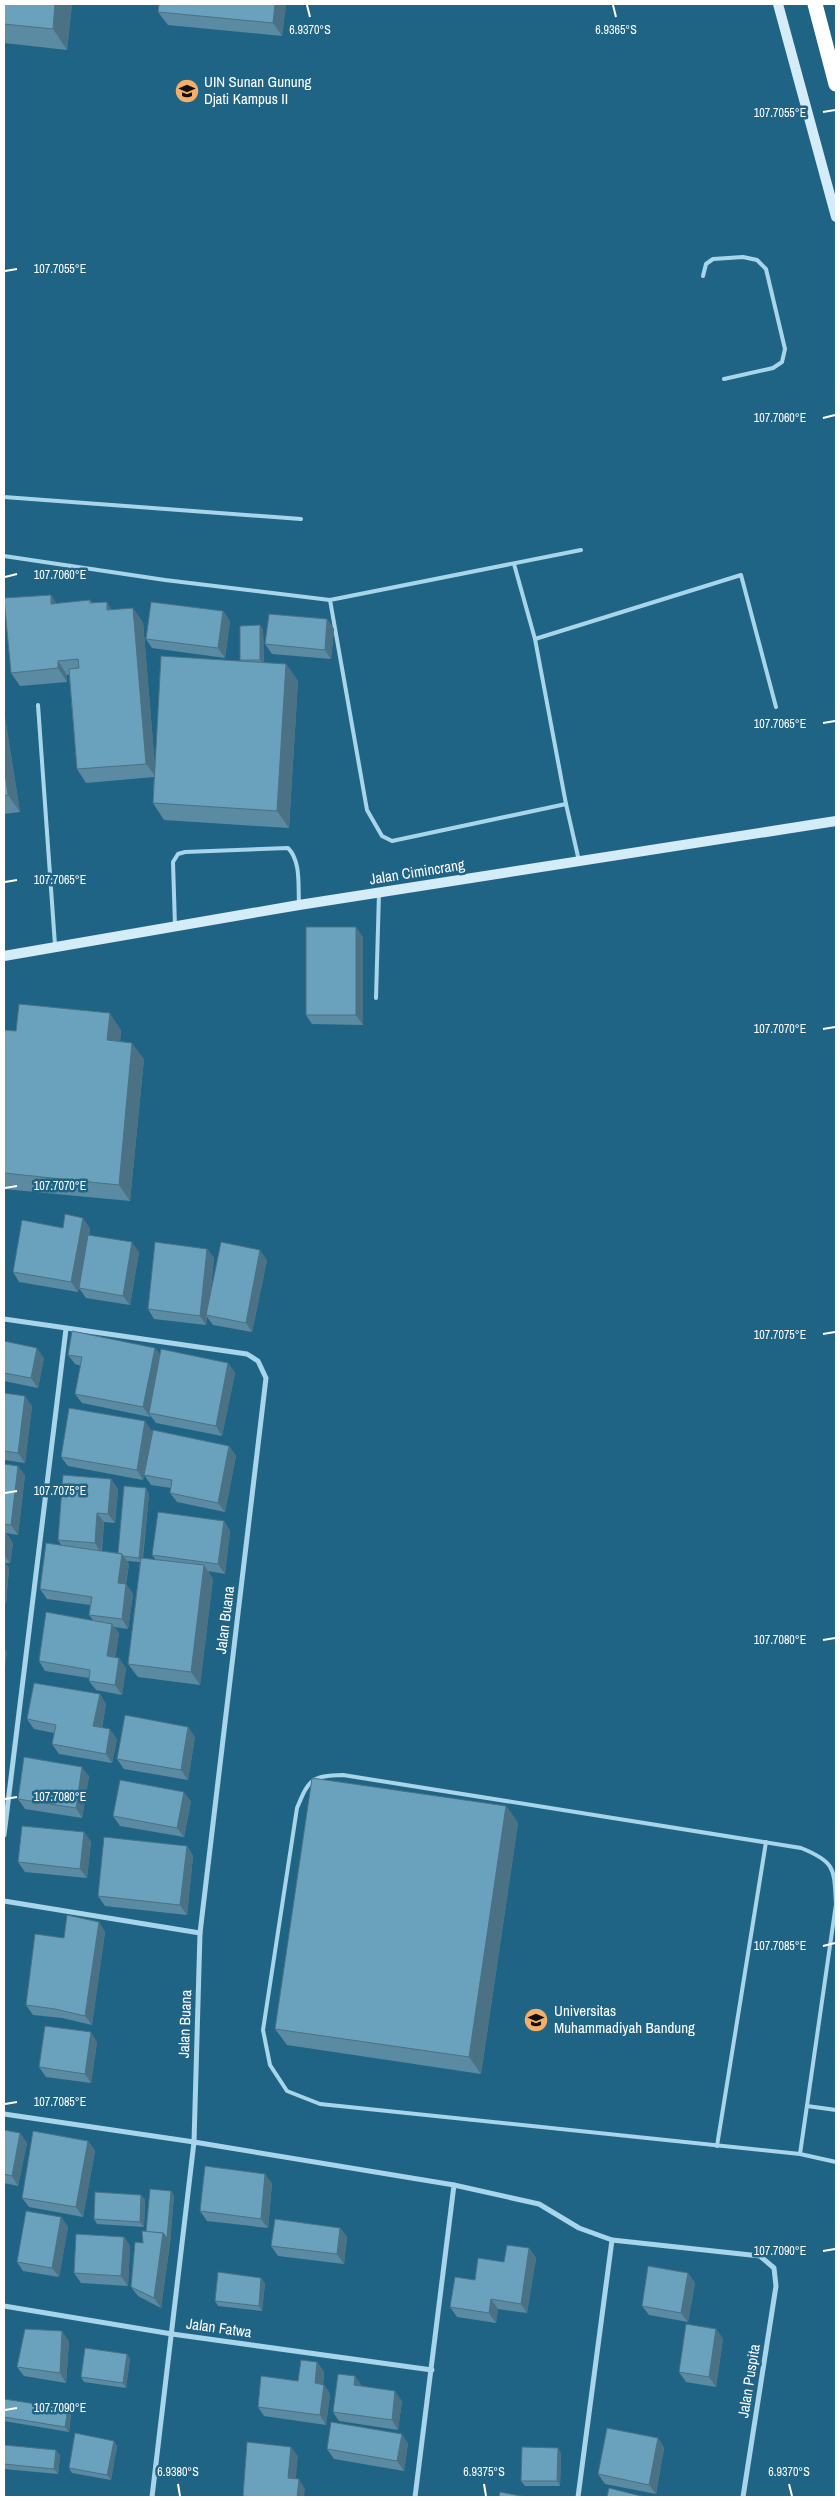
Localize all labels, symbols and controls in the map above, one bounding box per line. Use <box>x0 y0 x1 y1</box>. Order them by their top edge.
text: 6.9370°S <box>289 22 331 38</box>
text: 6.9365°S <box>595 22 637 38</box>
place label: UIN Sunan Gunung Djati Kampus II <box>204 71 312 109</box>
school or university icon: UIN Sunan Gunung Djati Kampus II <box>174 78 200 104</box>
text: 107.7055°E <box>754 105 806 121</box>
text: 107.7055°E <box>34 261 86 277</box>
text: 107.7060°E <box>754 410 806 426</box>
text: 107.7060°E <box>34 567 86 583</box>
text: 107.7065°E <box>754 716 806 732</box>
street label: Jalan Cimincrang <box>368 854 466 889</box>
text: 107.7065°E <box>34 872 86 888</box>
text: 107.7070°E <box>754 1021 806 1037</box>
text: 107.7070°E <box>34 1178 86 1194</box>
text: 107.7075°E <box>754 1327 806 1343</box>
text: 107.7075°E <box>34 1483 86 1499</box>
street label: Jalan Buana <box>210 1585 239 1655</box>
text: 107.7080°E <box>754 1632 806 1648</box>
text: 107.7080°E <box>34 1789 86 1805</box>
text: 107.7085°E <box>754 1938 806 1954</box>
street label: Jalan Buana <box>173 1989 196 2059</box>
place label: Universitas Muhammadiyah Bandung <box>554 2000 695 2038</box>
school or university icon: Universitas Muhammadiyah Bandung <box>523 2007 549 2033</box>
text: 107.7085°E <box>34 2094 86 2110</box>
text: 107.7090°E <box>754 2243 806 2259</box>
street label: Jalan Fatwa <box>185 2313 253 2342</box>
street label: Jalan Puspita <box>732 2342 765 2419</box>
text: 107.7090°E <box>34 2400 86 2416</box>
text: 6.9380°S <box>157 2464 199 2480</box>
text: 6.9375°S <box>463 2464 505 2480</box>
text: 6.9370°S <box>768 2464 810 2480</box>

